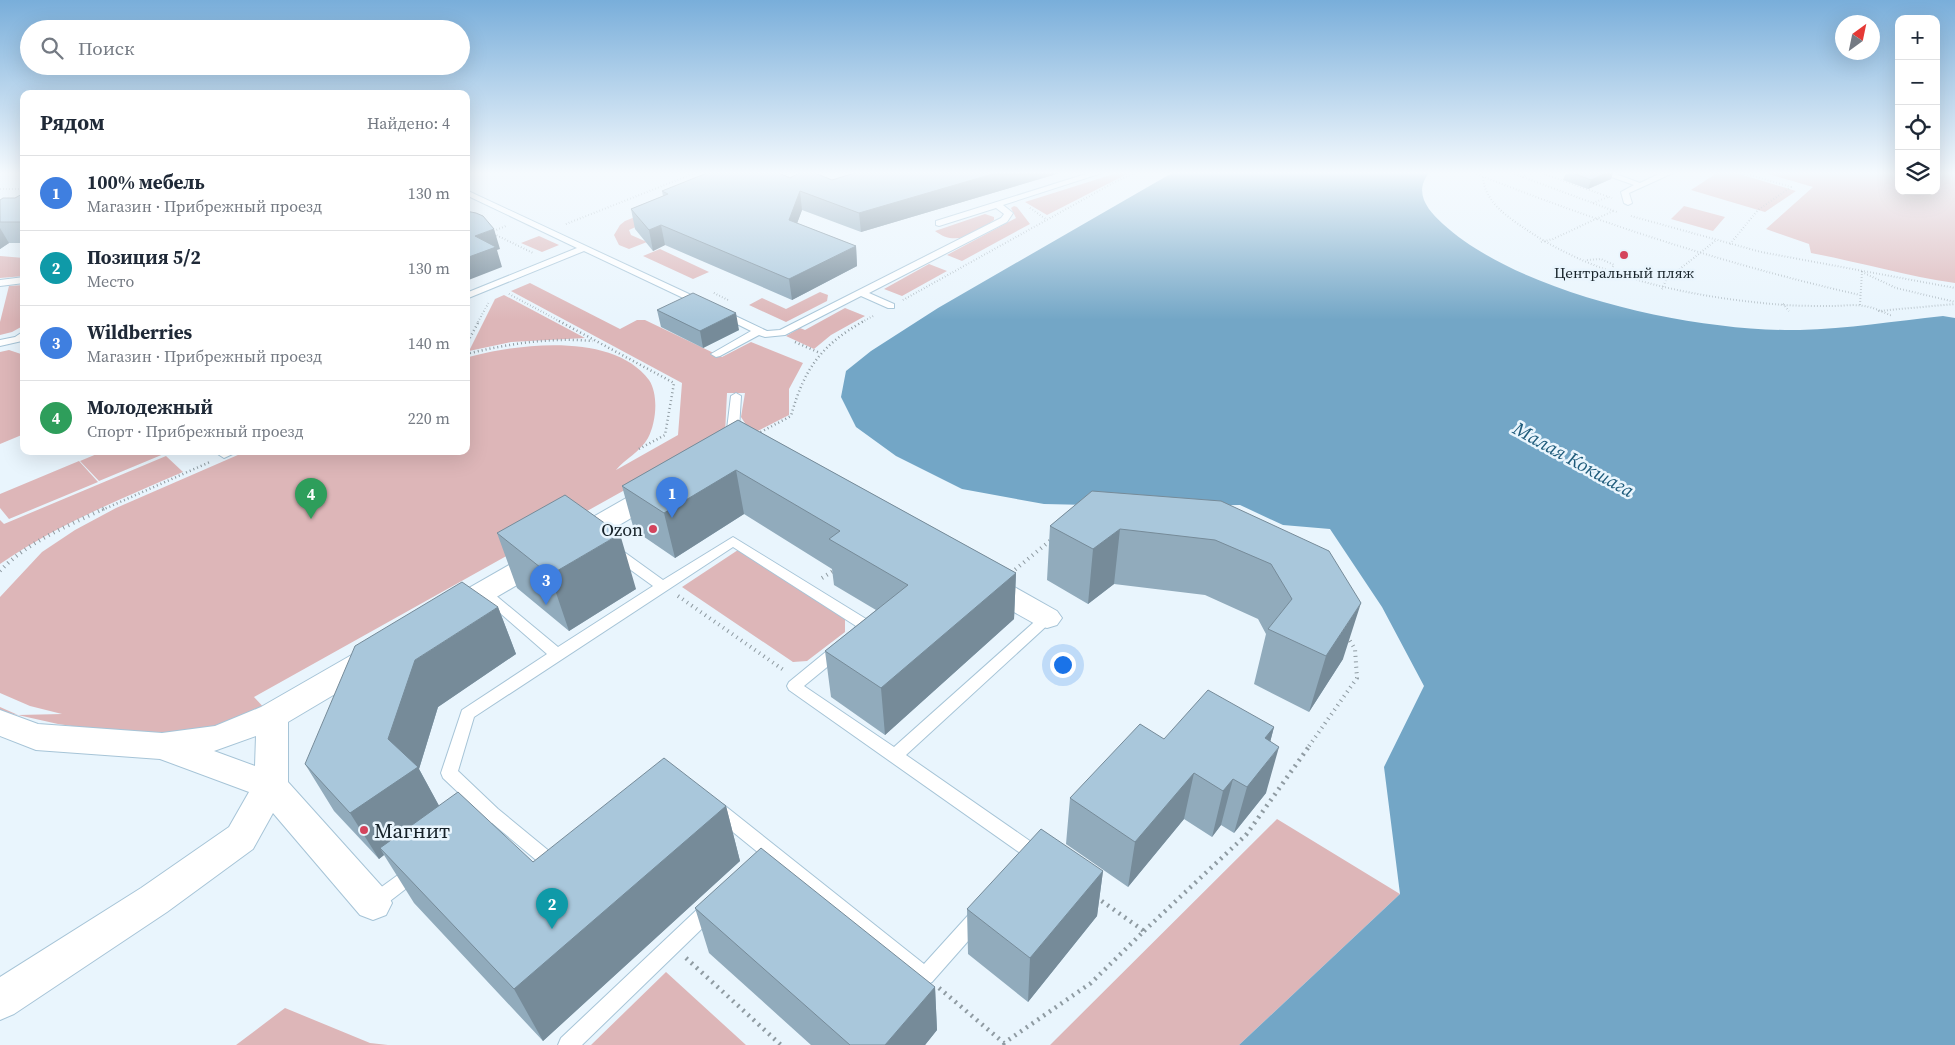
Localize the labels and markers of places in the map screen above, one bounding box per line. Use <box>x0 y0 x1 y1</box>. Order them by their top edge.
marker: Центральный пляж <box>1618 249 1630 261</box>
place label: Центральный пляж <box>1554 262 1695 283</box>
pin: 1 <box>656 477 688 518</box>
pin: 4 <box>295 478 327 519</box>
place label: Ozon <box>601 517 643 542</box>
marker: Ozon <box>647 523 659 535</box>
pin: 3 <box>530 564 562 605</box>
place label: Магнит <box>374 816 450 845</box>
marker: Магнит <box>358 824 370 836</box>
pin: 2 <box>536 888 568 929</box>

